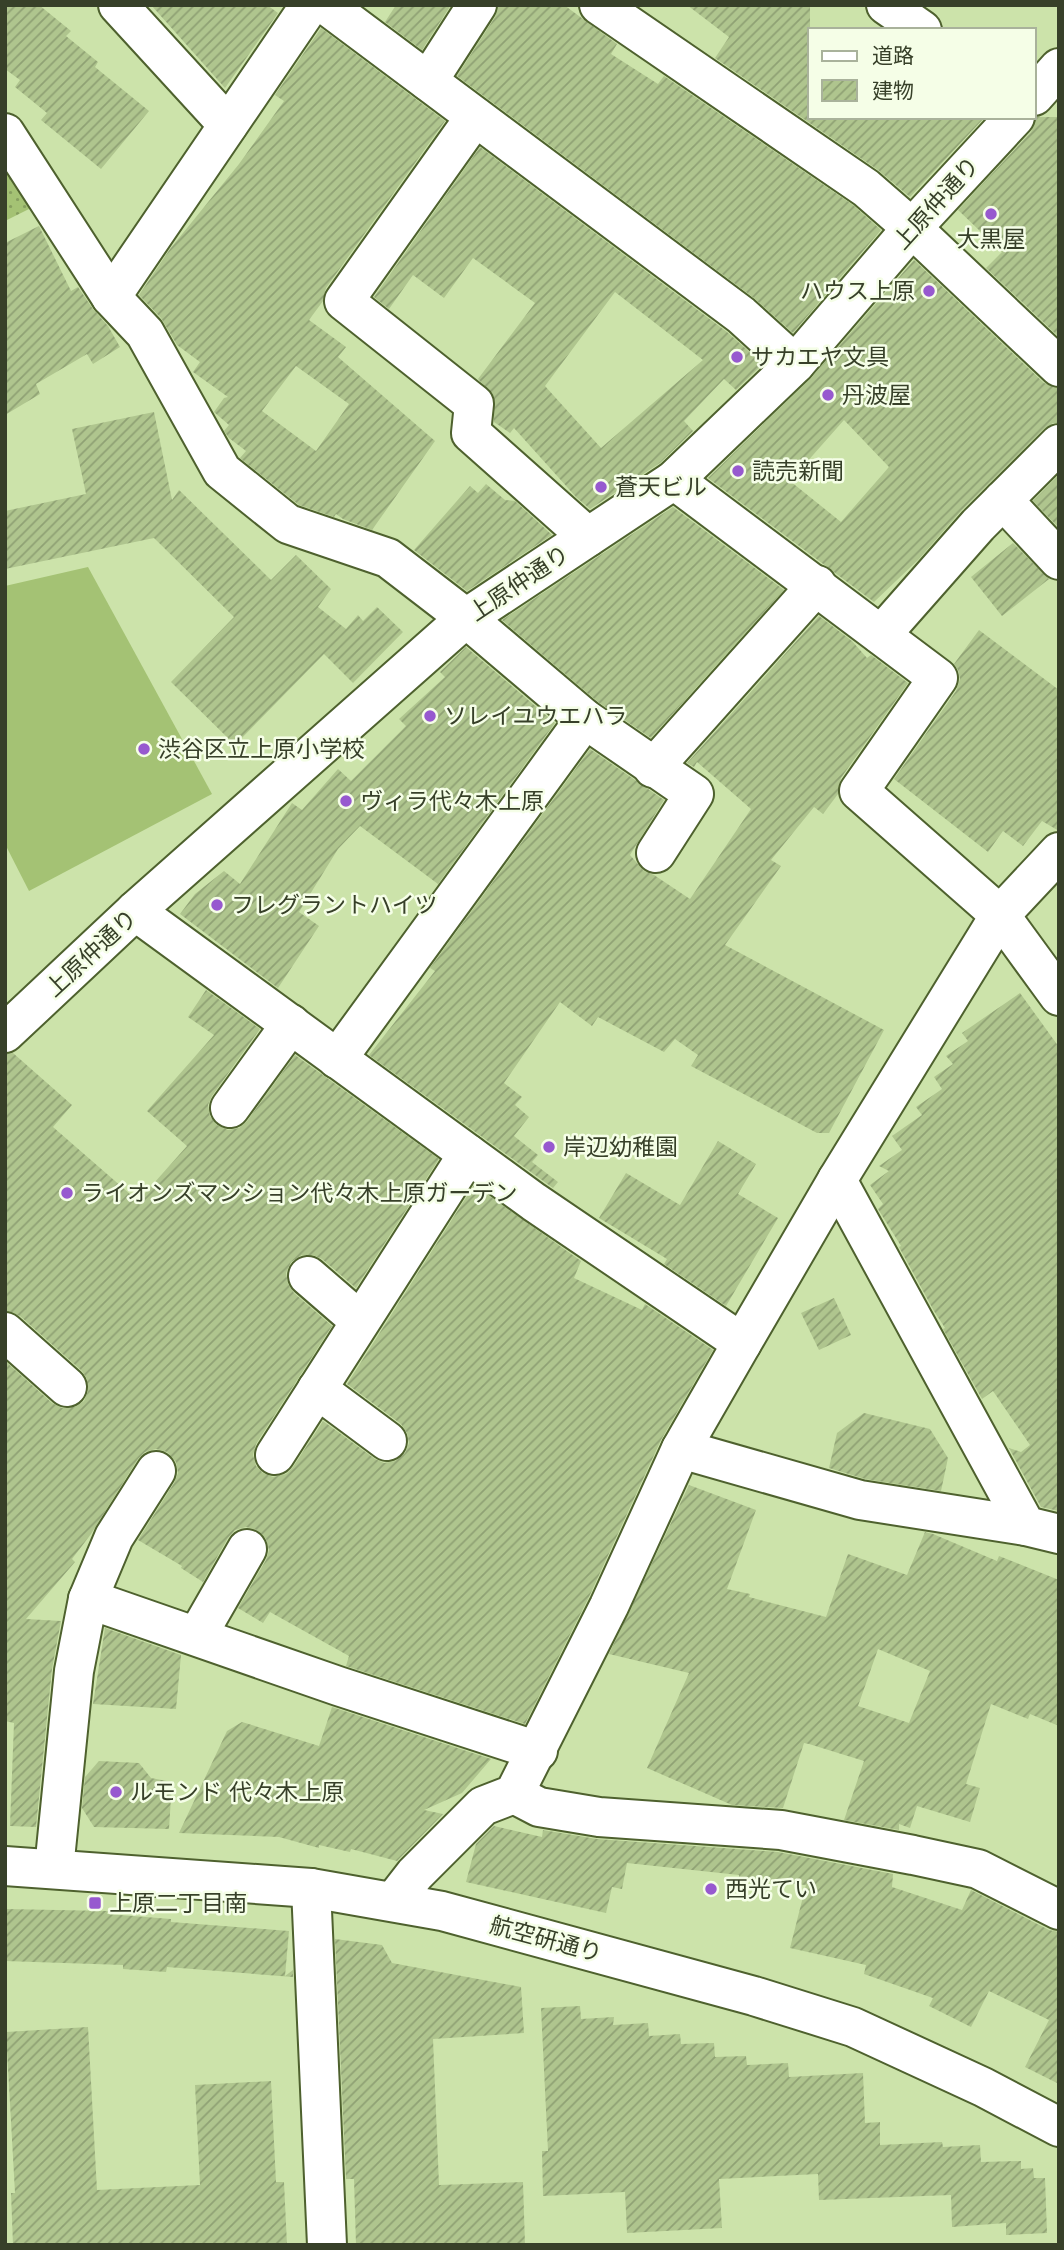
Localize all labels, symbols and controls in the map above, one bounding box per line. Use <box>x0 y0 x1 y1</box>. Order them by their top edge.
legend <box>808 28 1036 119</box>
text: 道路 <box>872 44 914 68</box>
text: 建物 <box>872 79 914 103</box>
street label: 上原仲通り <box>888 152 984 254</box>
marker: 大黒屋 <box>983 206 999 222</box>
place label: 大黒屋 <box>957 226 1026 252</box>
place label: ハウス上原 <box>800 278 915 304</box>
marker: ハウス上原 <box>921 283 937 299</box>
place label: サカエヤ文具 <box>751 344 889 370</box>
marker: サカエヤ文具 <box>729 349 745 365</box>
place label: 丹波屋 <box>842 382 911 408</box>
marker: 丹波屋 <box>820 387 836 403</box>
place label: 読売新聞 <box>752 458 844 484</box>
marker: 読売新聞 <box>730 463 746 479</box>
place label: 蒼天ビル <box>615 474 707 500</box>
marker: 蒼天ビル <box>593 479 609 495</box>
street label: 上原仲通り <box>464 540 574 626</box>
place label: ソレイユウエハラ <box>444 703 628 729</box>
marker: ソレイユウエハラ <box>422 708 438 724</box>
place label: 渋谷区立上原小学校 <box>158 736 365 762</box>
marker: 渋谷区立上原小学校 <box>136 741 152 757</box>
place label: ヴィラ代々木上原 <box>360 788 544 814</box>
marker: ヴィラ代々木上原 <box>338 793 354 809</box>
place label: フレグラントハイツ <box>231 892 438 918</box>
marker: フレグラントハイツ <box>209 897 225 913</box>
street label: 上原仲通り <box>40 904 142 1002</box>
place label: 岸辺幼稚園 <box>563 1134 678 1160</box>
marker: 岸辺幼稚園 <box>541 1139 557 1155</box>
place label: ライオンズマンション代々木上原ガーデン <box>81 1180 518 1206</box>
marker: ライオンズマンション代々木上原ガーデン <box>59 1185 75 1201</box>
place label: ルモンド 代々木上原 <box>130 1779 344 1805</box>
marker: ルモンド 代々木上原 <box>108 1784 124 1800</box>
place label: 西光てい <box>725 1876 817 1902</box>
marker: 西光てい <box>703 1881 719 1897</box>
place label: 上原二丁目南 <box>109 1890 247 1916</box>
marker: 上原二丁目南 <box>87 1895 103 1911</box>
street label: 航空研通り <box>487 1912 605 1966</box>

